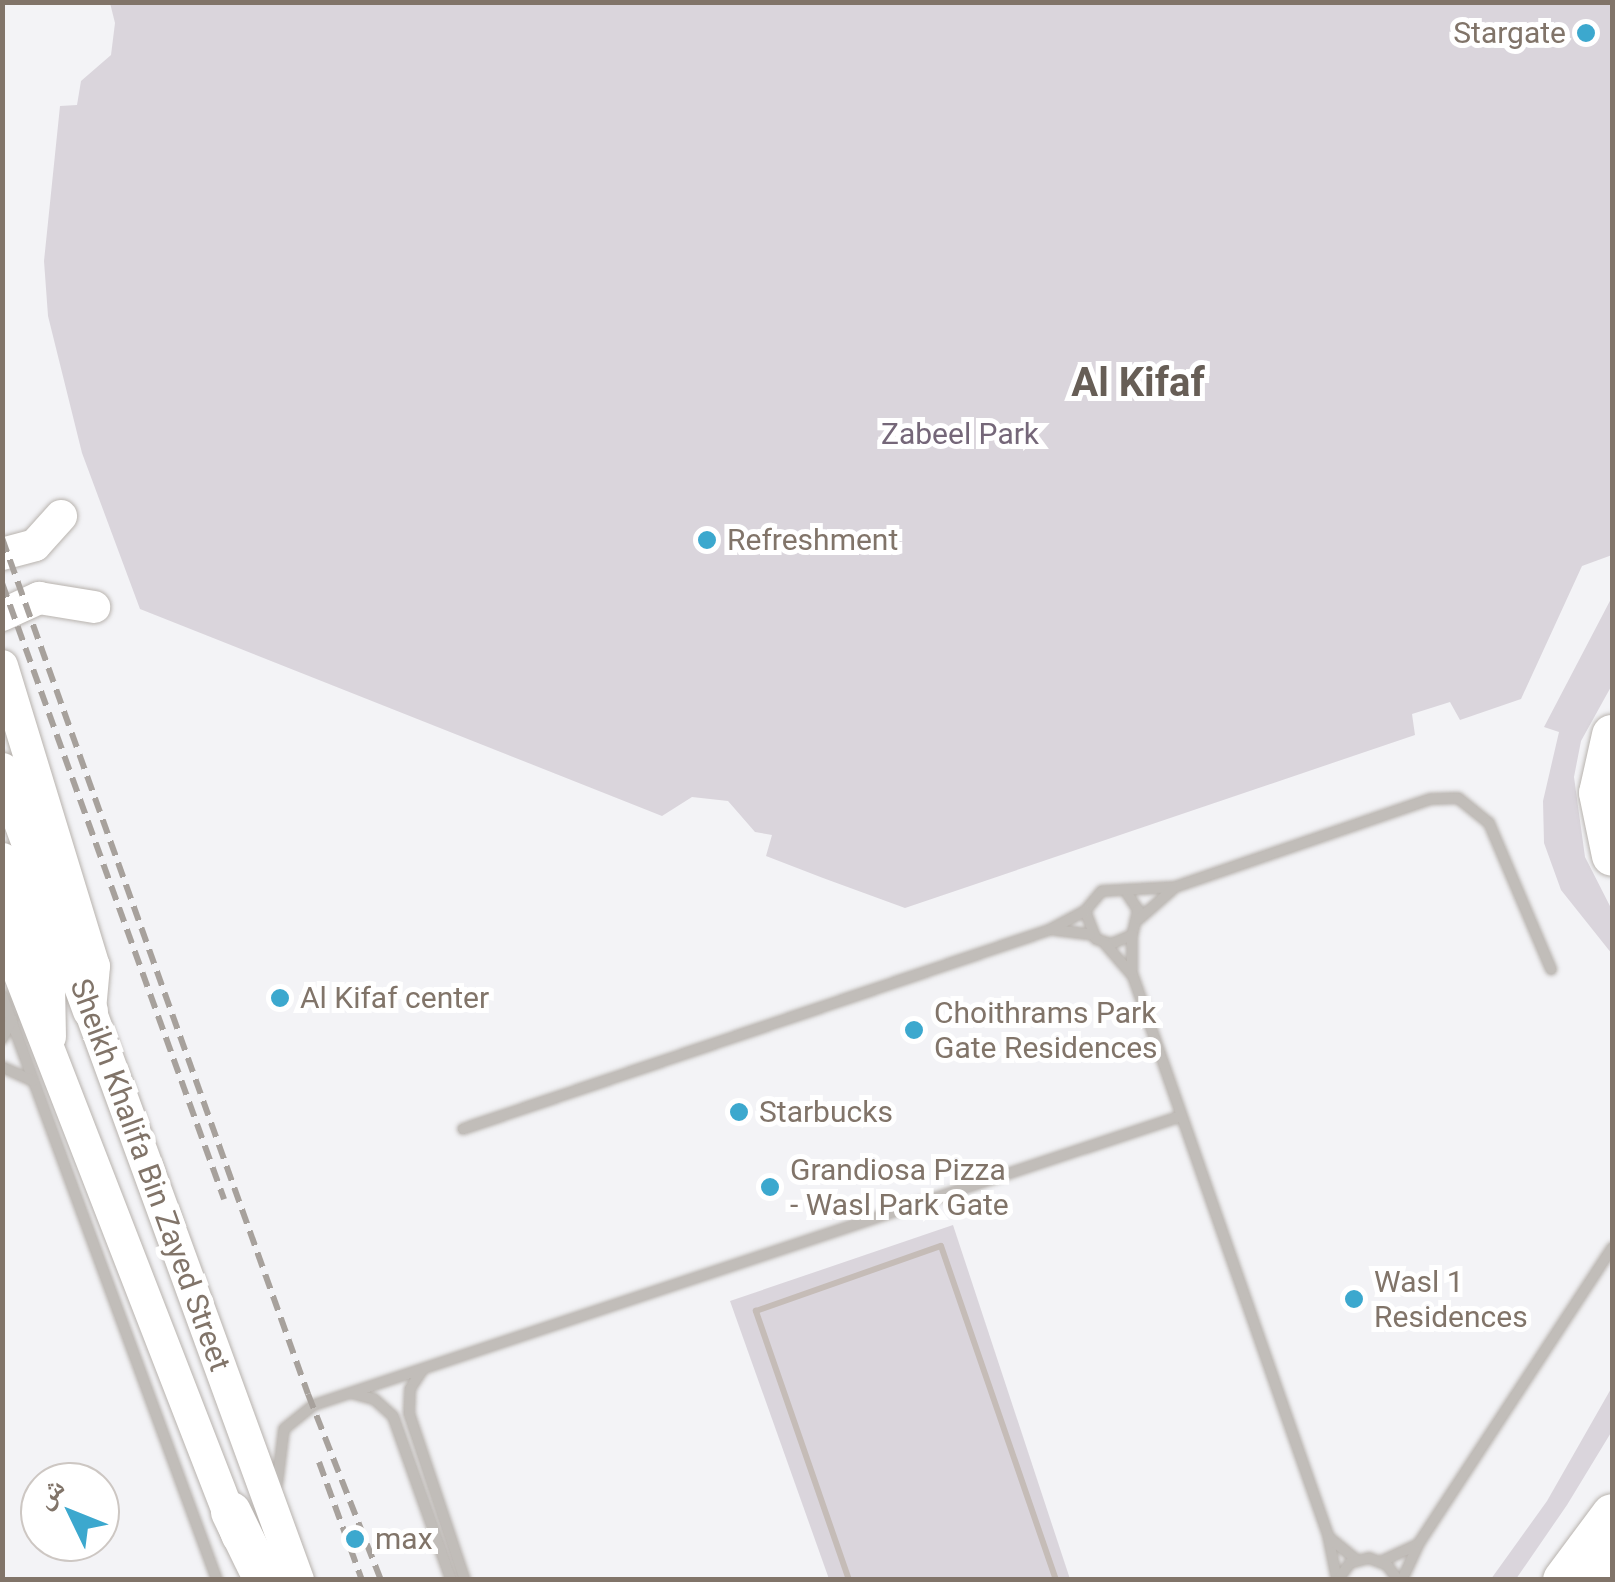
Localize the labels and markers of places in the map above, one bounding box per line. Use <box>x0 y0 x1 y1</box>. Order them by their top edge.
place label: Stargate <box>1453 15 1566 51</box>
marker: Stargate <box>1575 22 1597 44</box>
place label: Refreshment <box>727 522 898 558</box>
marker: Refreshment <box>696 529 718 551</box>
place label: Al Kifaf center <box>300 980 489 1016</box>
marker: Al Kifaf center <box>269 987 291 1009</box>
place label: Choithrams Park Gate Residences <box>934 995 1158 1066</box>
marker: Choithrams Park Gate Residences <box>903 1019 925 1041</box>
place label: Starbucks <box>759 1094 893 1130</box>
marker: Starbucks <box>728 1101 750 1123</box>
place label: Grandiosa Pizza - Wasl Park Gate <box>790 1152 1009 1222</box>
marker: Grandiosa Pizza - Wasl Park Gate <box>759 1176 781 1198</box>
place label: Wasl 1 Residences <box>1374 1264 1528 1334</box>
marker: Wasl 1 Residences <box>1343 1288 1365 1310</box>
place label: max <box>375 1521 433 1557</box>
marker: max <box>344 1528 366 1550</box>

